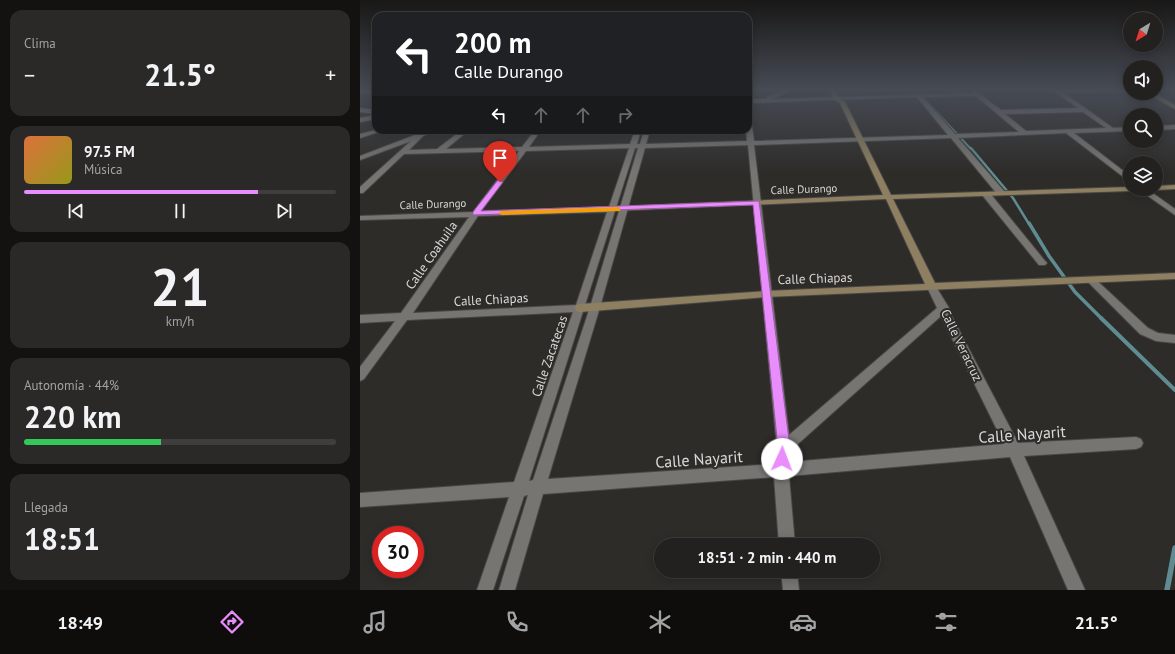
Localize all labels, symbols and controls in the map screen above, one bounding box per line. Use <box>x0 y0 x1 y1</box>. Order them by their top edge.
north arrow <box>1123 12 1163 52</box>
map controls <box>1123 12 1163 196</box>
text: 200 m <box>454 24 531 61</box>
icon: left <box>388 28 440 80</box>
text: Clima <box>24 35 56 52</box>
text: 21.5° <box>144 55 216 94</box>
text: Calle Durango <box>454 60 563 83</box>
button: sound <box>1123 60 1163 100</box>
text: − <box>24 61 35 89</box>
text: + <box>325 61 336 89</box>
icon: left <box>488 104 510 126</box>
icon: ahead <box>530 104 552 126</box>
icon: ahead <box>572 104 594 126</box>
icon: right <box>614 104 636 126</box>
button: search <box>1123 108 1163 148</box>
pin <box>483 141 517 182</box>
text: 97.5 FM <box>84 142 135 161</box>
icon: arrive <box>489 147 511 169</box>
button: layers <box>1123 156 1163 196</box>
text: Música <box>84 161 123 178</box>
street label: Calle Durango <box>770 181 838 197</box>
street label: Calle Durango <box>399 196 467 212</box>
icon: previous <box>65 200 87 222</box>
icon: pause <box>169 200 191 222</box>
icon: next <box>273 200 295 222</box>
street label: Calle Coahuila <box>402 218 461 293</box>
text: 21 <box>151 253 209 320</box>
street label: Calle Chiapas <box>777 269 853 288</box>
street label: Calle Chiapas <box>453 289 529 310</box>
street label: Calle Veracruz <box>937 306 986 384</box>
text: km/h <box>166 313 194 330</box>
street label: Calle Zacatecas <box>528 313 571 399</box>
text: Autonomía · 44% <box>24 377 119 394</box>
text: 220 km <box>24 397 122 436</box>
street label: Calle Nayarit <box>978 421 1067 447</box>
position arrow <box>761 438 803 480</box>
street label: Calle Nayarit <box>655 446 744 472</box>
text: Llegada <box>24 499 68 516</box>
text: 18:51 <box>24 519 100 558</box>
speed limit sign: 30 <box>372 526 424 578</box>
text: 18:51 · 2 min · 440 m <box>698 548 836 567</box>
icon: directions <box>218 608 246 636</box>
icon: music <box>361 608 389 636</box>
icon: phone <box>503 608 531 636</box>
icon: climate <box>646 608 674 636</box>
icon: car <box>789 608 817 636</box>
icon: filters <box>932 608 960 636</box>
text: 18:49 <box>57 611 103 634</box>
text: 21.5° <box>1075 611 1118 634</box>

